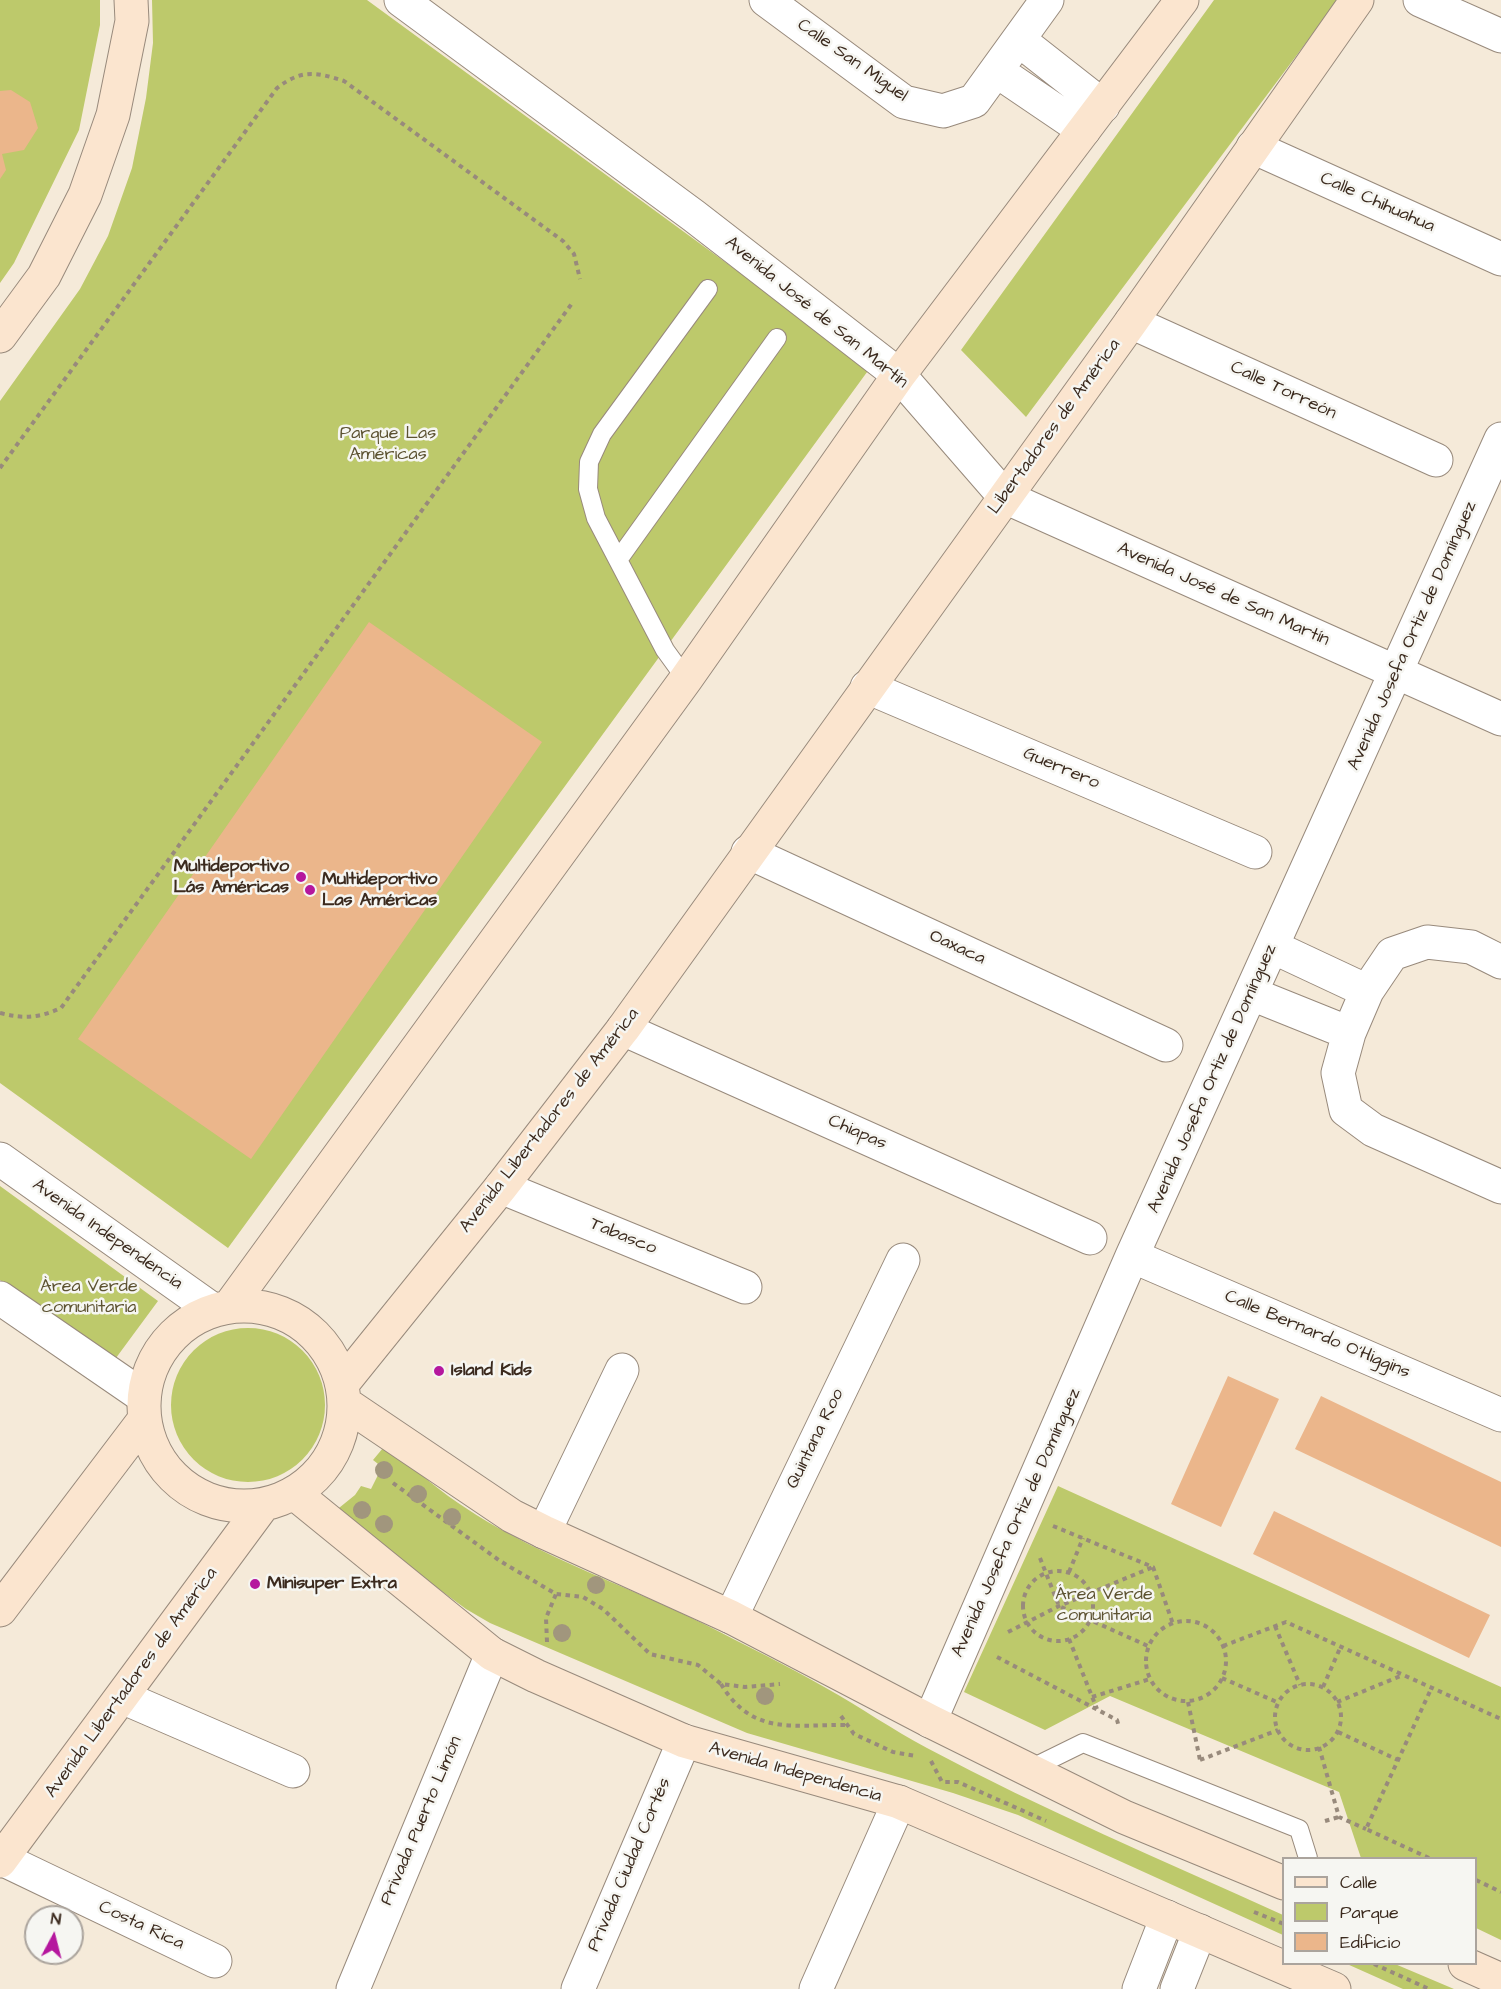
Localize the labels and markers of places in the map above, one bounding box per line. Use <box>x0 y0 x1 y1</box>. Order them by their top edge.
place label: Multideportivo Lás Américas <box>174 856 289 898</box>
place label: Multideportivo Las Américas <box>322 869 437 912</box>
marker: Multideportivo Lás Américas <box>294 870 308 884</box>
marker: Multideportivo Las Américas <box>303 883 317 897</box>
place label: Island Kids <box>451 1360 532 1382</box>
marker: Island Kids <box>432 1364 446 1378</box>
place label: Minisuper Extra <box>267 1573 397 1595</box>
marker: Minisuper Extra <box>248 1577 262 1591</box>

